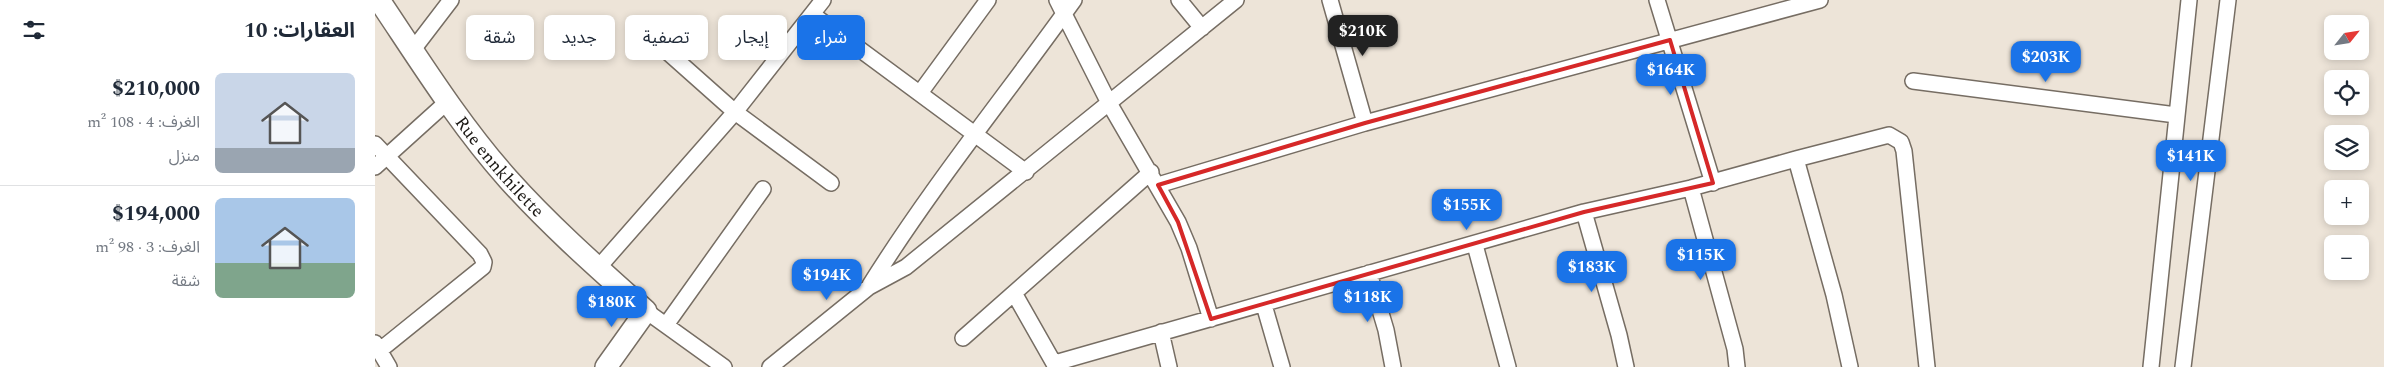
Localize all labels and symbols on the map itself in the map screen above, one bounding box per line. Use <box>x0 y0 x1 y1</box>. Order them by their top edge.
pin: $210K <box>1328 15 1398 57</box>
north arrow <box>2324 15 2369 60</box>
pin: $203K <box>2011 41 2081 83</box>
pin: $164K <box>1636 54 1706 96</box>
street label: Rue ennkhilette <box>448 110 550 224</box>
pin: $141K <box>2156 140 2226 182</box>
pin: $155K <box>1432 188 1502 231</box>
pin: $115K <box>1666 238 1736 281</box>
pin: $183K <box>1557 250 1627 293</box>
pin: $194K <box>792 258 862 301</box>
pin: $118K <box>1333 280 1403 323</box>
pin: $180K <box>577 286 647 328</box>

